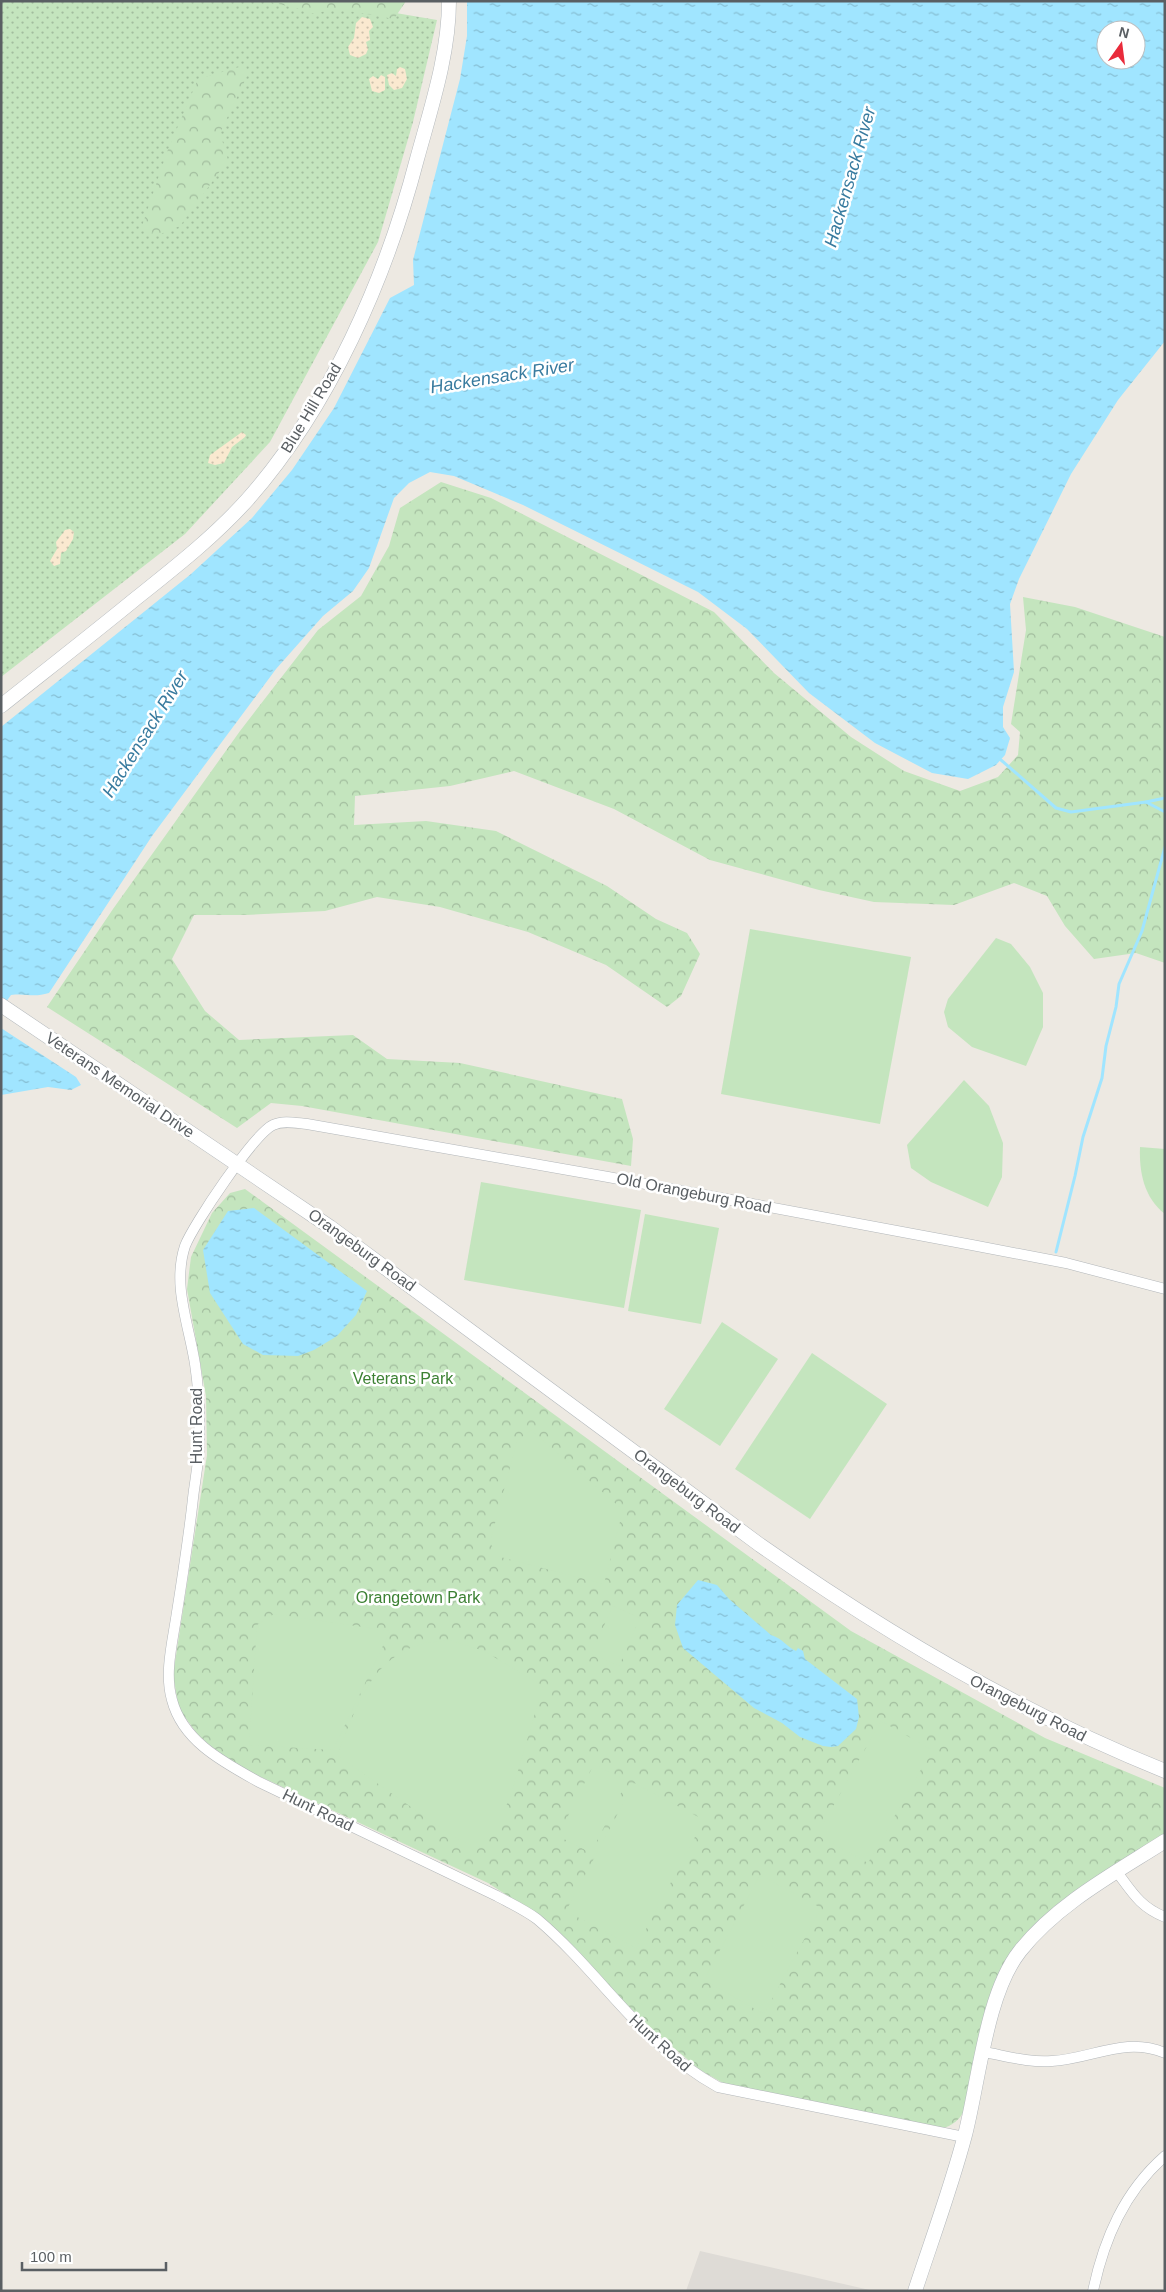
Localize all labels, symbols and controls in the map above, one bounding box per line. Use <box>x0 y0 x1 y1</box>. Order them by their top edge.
north arrow <box>1096 20 1146 70</box>
text: N <box>1117 23 1131 41</box>
water label: Hackensack River <box>820 104 880 249</box>
water label: Hackensack River <box>429 355 576 397</box>
street label: Blue Hill Road <box>278 360 344 456</box>
water label: Hackensack River <box>98 666 192 801</box>
street label: Veterans Memorial Drive <box>43 1029 197 1141</box>
street label: Old Orangeburg Road <box>615 1170 773 1216</box>
street label: Orangeburg Road <box>305 1205 419 1295</box>
park label: Veterans Park <box>353 1370 454 1387</box>
street label: Hunt Road <box>188 1388 205 1464</box>
street label: Orangeburg Road <box>631 1446 743 1536</box>
park label: Orangetown Park <box>356 1589 481 1606</box>
street label: Orangeburg Road <box>967 1671 1089 1745</box>
street label: Hunt Road <box>280 1786 356 1834</box>
street label: Hunt Road <box>626 2011 694 2075</box>
scale bar <box>22 2240 166 2272</box>
text: 100 m <box>30 2248 72 2265</box>

